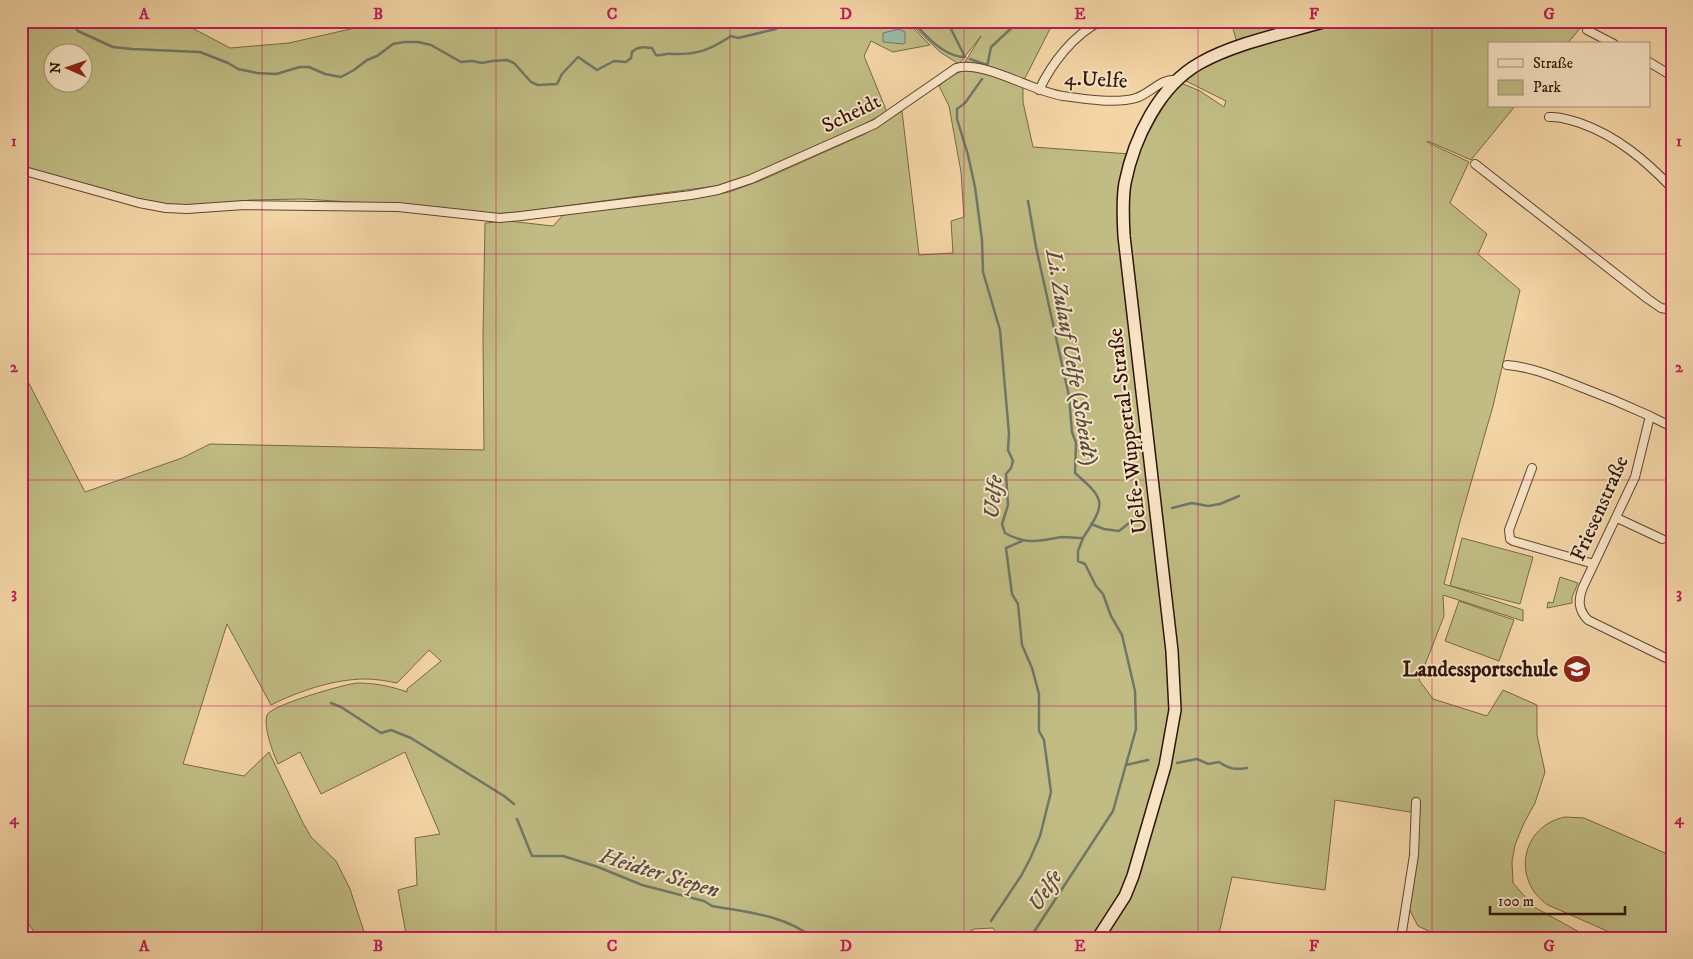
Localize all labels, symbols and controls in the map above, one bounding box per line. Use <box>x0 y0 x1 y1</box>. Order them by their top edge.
text: A <box>138 4 150 24</box>
text: B <box>373 4 383 24</box>
text: C <box>607 4 617 24</box>
text: D <box>840 4 852 24</box>
text: E <box>1074 4 1086 24</box>
text: F <box>1309 4 1319 24</box>
text: G <box>1543 4 1555 24</box>
north arrow <box>42 42 92 92</box>
legend <box>1488 42 1650 108</box>
text: Straße <box>1533 54 1573 73</box>
text: N <box>47 61 65 74</box>
street label: 4.Uelfe <box>1064 65 1128 95</box>
text: Park <box>1533 78 1562 97</box>
street label: Scheidt <box>818 88 885 139</box>
text: 1 <box>11 131 17 151</box>
text: 1 <box>1676 131 1682 151</box>
water label: Li. Zulauf Uelfe (Scheidt) <box>1039 246 1104 467</box>
street label: Uelfe-Wuppertal-Straße <box>1102 326 1154 535</box>
text: 2 <box>10 357 19 377</box>
text: 2 <box>1675 357 1684 377</box>
street label: Friesenstraße <box>1565 452 1635 565</box>
water label: Uelfe <box>978 474 1009 520</box>
text: 3 <box>11 583 17 603</box>
text: 3 <box>1676 583 1682 603</box>
school or university icon: Landessportschule <box>1562 654 1592 684</box>
place label: Landessportschule <box>1403 657 1558 683</box>
text: 4 <box>8 809 19 829</box>
text: 4 <box>1673 809 1684 829</box>
water label: Heidter Siepen <box>596 842 722 904</box>
water label: Uelfe <box>1022 865 1069 917</box>
scale bar <box>1490 884 1626 916</box>
text: 100 m <box>1498 892 1534 911</box>
text: A <box>138 936 150 956</box>
text: B <box>373 936 383 956</box>
text: C <box>607 936 617 956</box>
text: D <box>840 936 852 956</box>
text: E <box>1074 936 1086 956</box>
text: F <box>1309 936 1319 956</box>
text: G <box>1543 936 1555 956</box>

